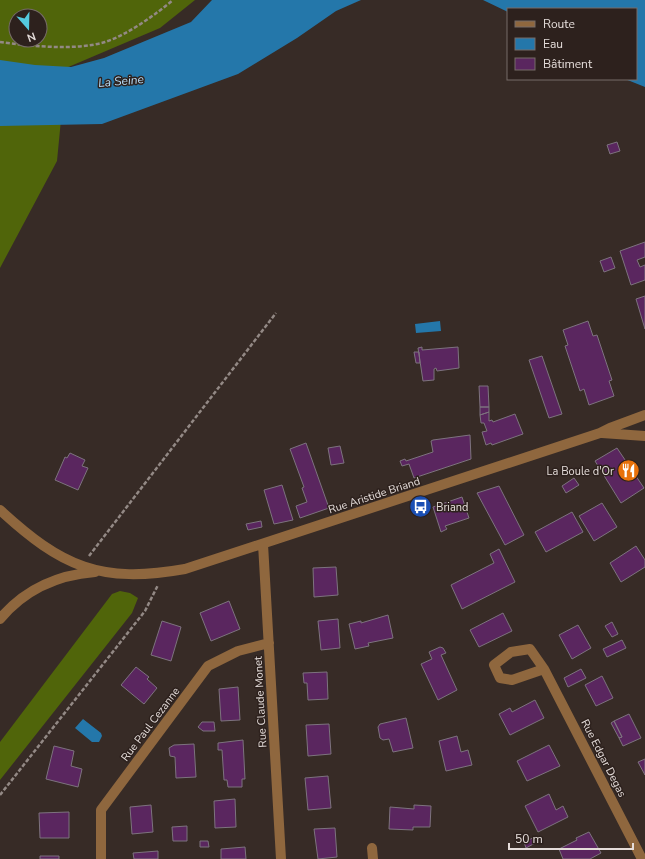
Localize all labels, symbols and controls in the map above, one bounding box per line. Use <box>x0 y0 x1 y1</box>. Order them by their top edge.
north arrow <box>8 8 48 48</box>
legend <box>507 8 637 80</box>
text: Route <box>543 16 575 32</box>
text: N <box>25 28 38 45</box>
text: Eau <box>543 36 563 52</box>
text: Bâtiment <box>543 56 593 72</box>
water label: La Seine <box>98 71 145 91</box>
restaurant icon: La Boule d'Or <box>616 458 642 484</box>
place label: La Boule d'Or <box>547 464 614 479</box>
street label: Rue Aristide Briand <box>326 474 422 517</box>
bus stop icon: Briand <box>407 494 433 520</box>
place label: Briand <box>436 500 468 515</box>
street label: Rue Claude Monet <box>251 656 270 748</box>
street label: Rue Paul Cezanne <box>118 684 183 764</box>
street label: Rue Edgar Degas <box>577 717 630 800</box>
scale bar <box>509 825 633 851</box>
text: 50 m <box>515 831 543 847</box>

